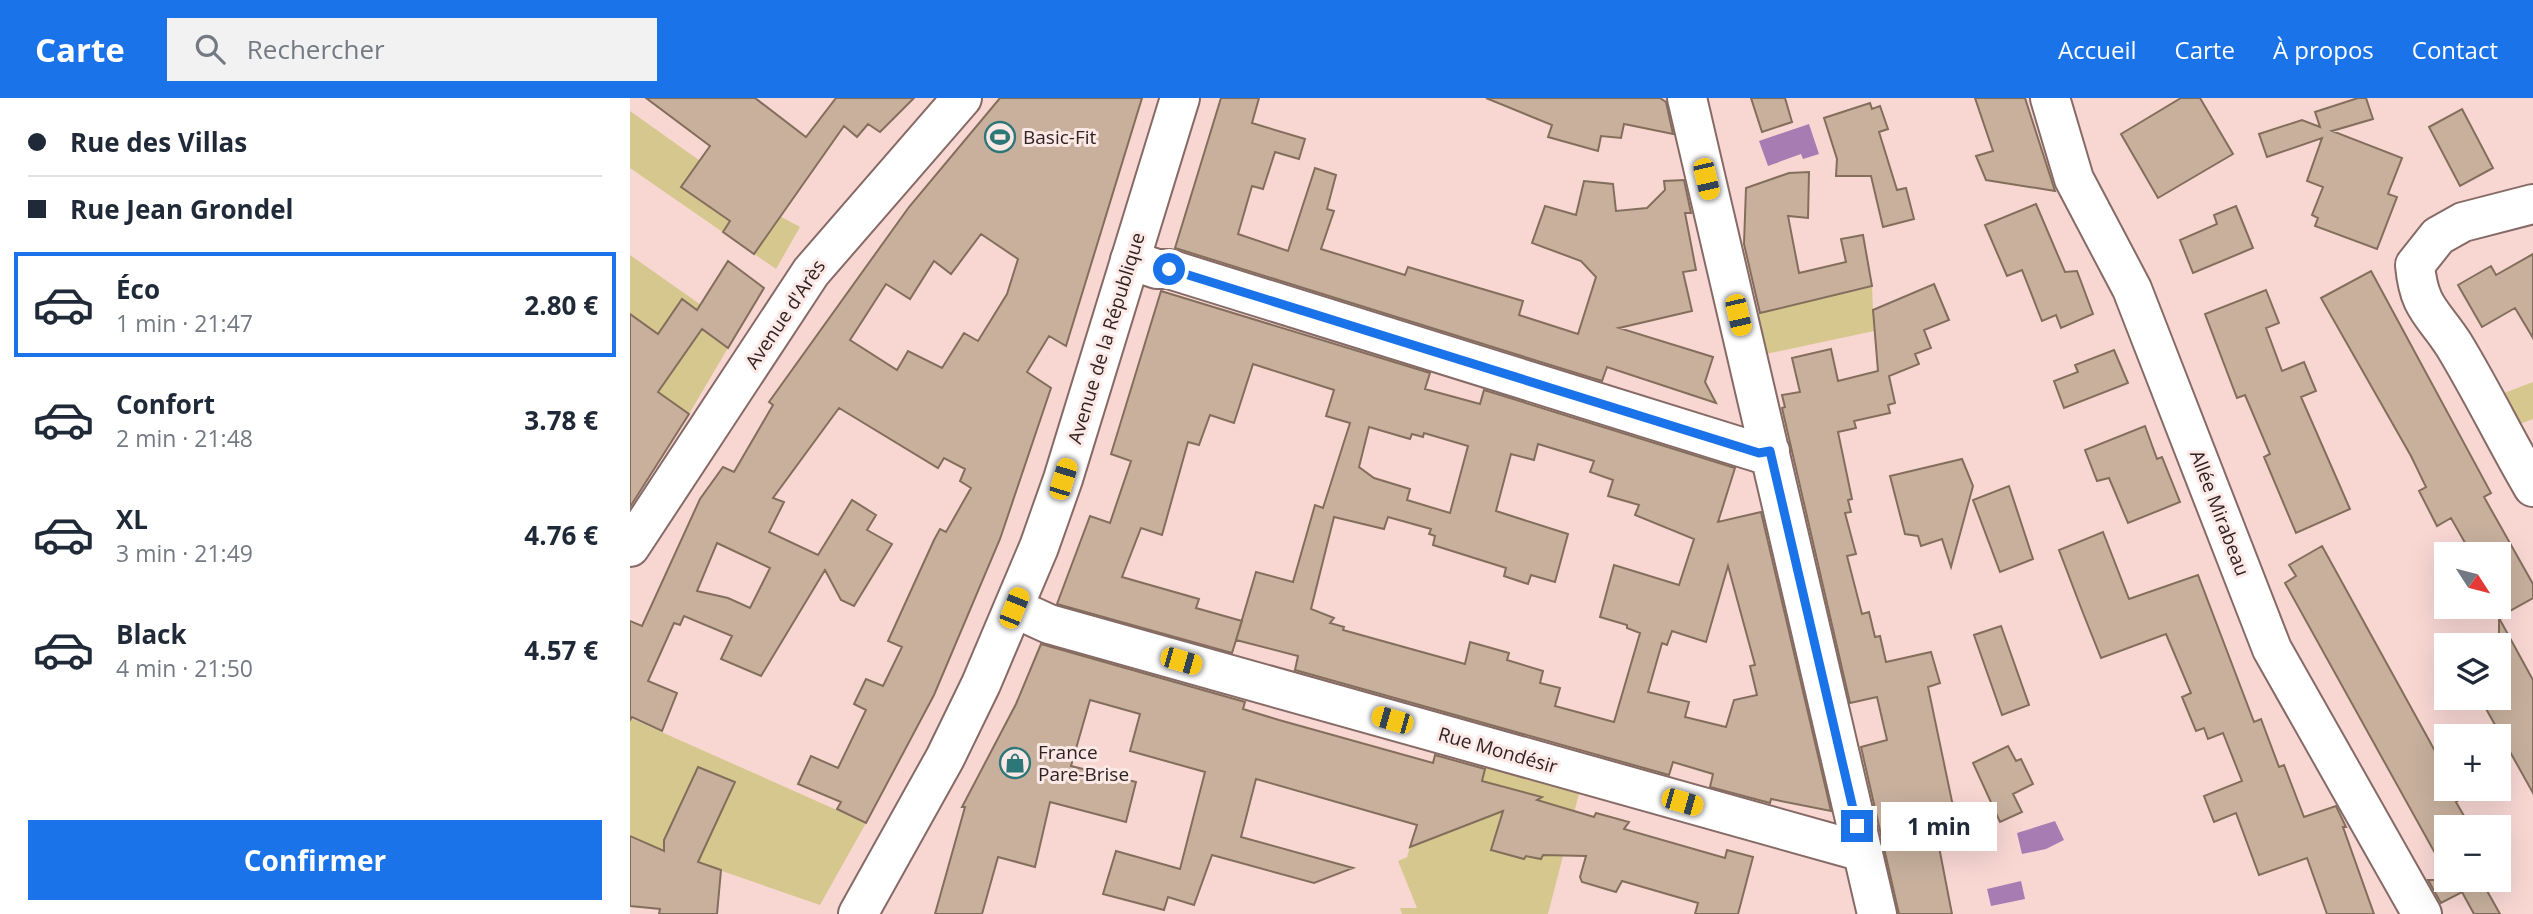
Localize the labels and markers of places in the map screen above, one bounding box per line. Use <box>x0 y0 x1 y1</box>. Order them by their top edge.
sports icon: Basic-Fit <box>983 120 1017 154</box>
place label: Basic-Fit <box>1023 124 1097 150</box>
place label: France Pare-Brise <box>1038 739 1129 787</box>
shop icon: France Pare-Brise <box>998 746 1032 780</box>

